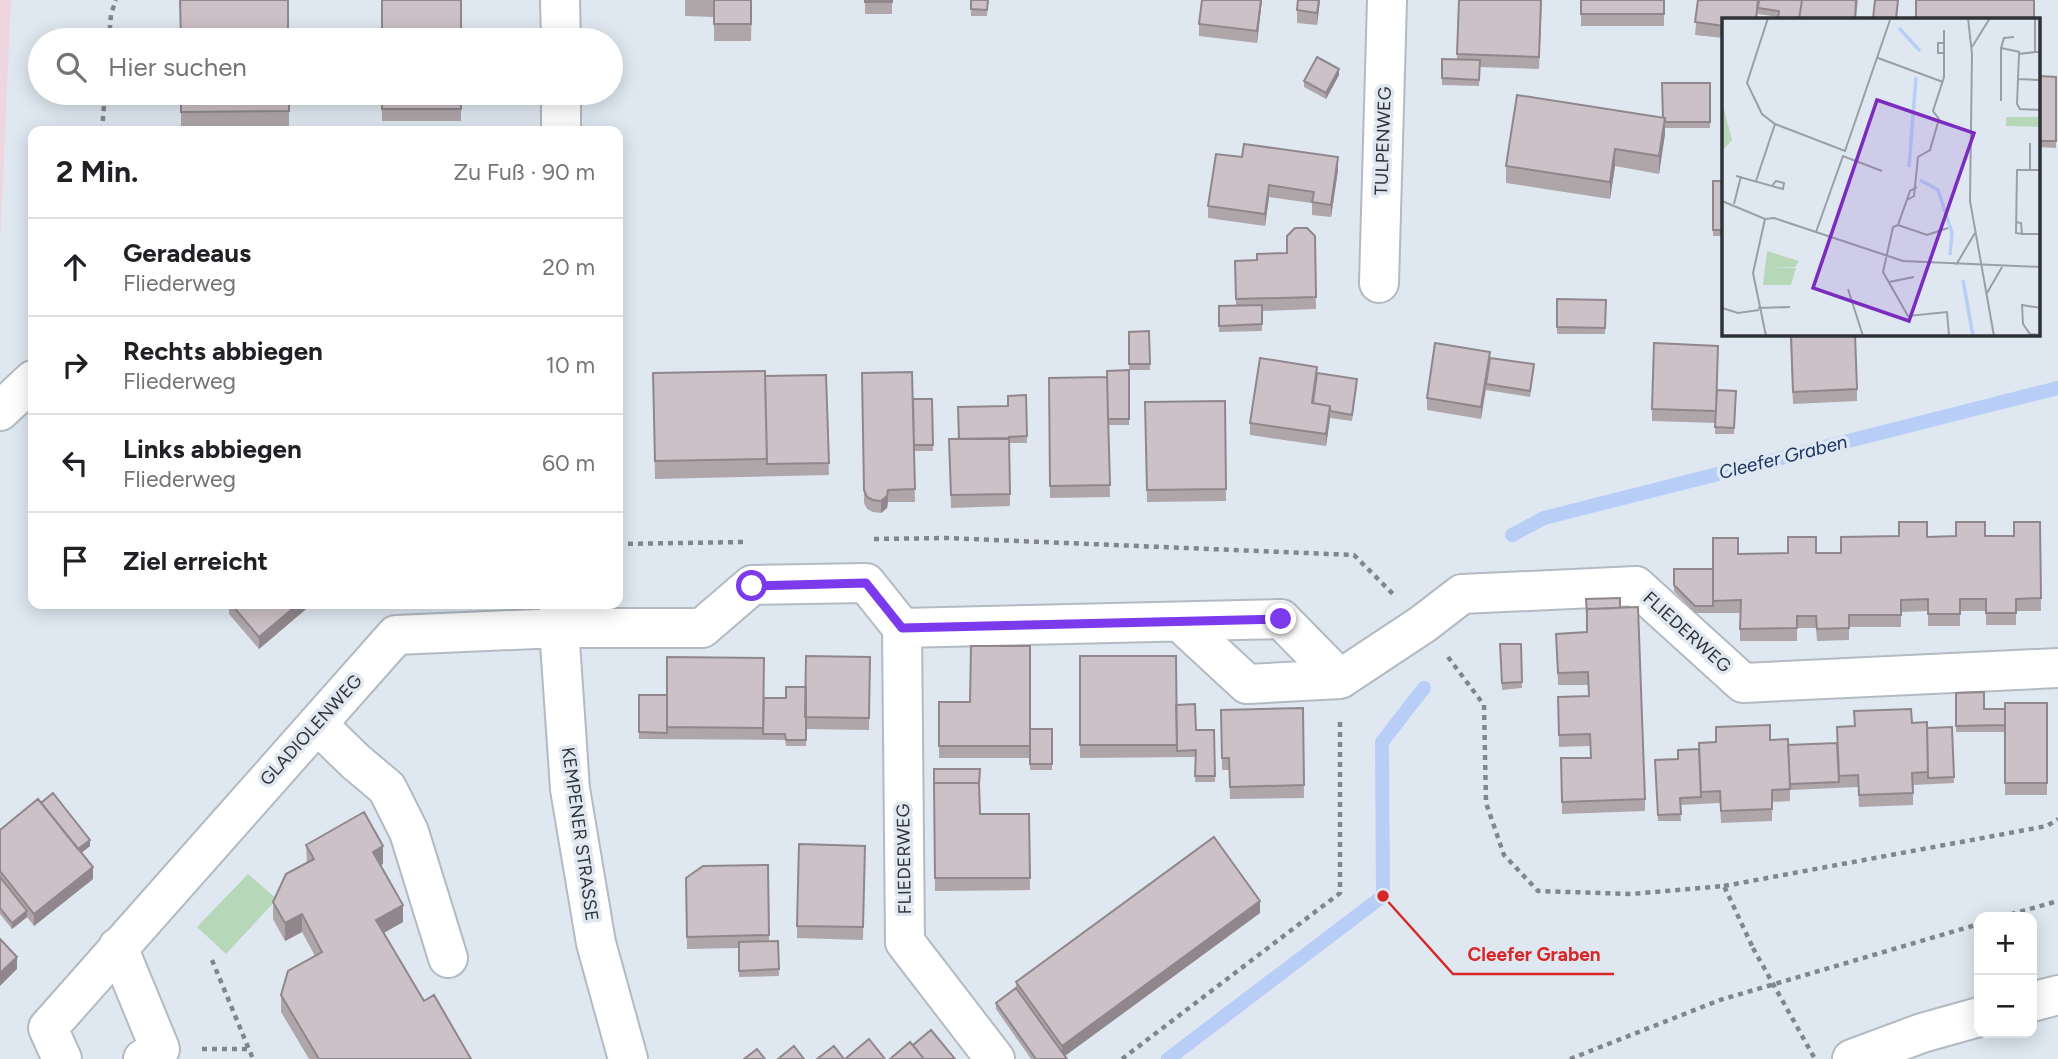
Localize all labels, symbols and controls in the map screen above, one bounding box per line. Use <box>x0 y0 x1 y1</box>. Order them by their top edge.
inset map <box>1722 18 2040 336</box>
search box <box>28 28 623 105</box>
icon: search <box>52 48 90 86</box>
text: Hier suchen <box>108 51 247 83</box>
street label: TULPENWEG <box>1370 86 1396 196</box>
text: 2 Min. <box>56 153 139 190</box>
text: Zu Fuß · 90 m <box>453 158 595 186</box>
text: Geradeaus <box>123 237 251 269</box>
icon: ahead <box>56 248 94 286</box>
text: 20 m <box>542 253 595 281</box>
text: Fliederweg <box>123 269 236 297</box>
text: Rechts abbiegen <box>123 335 323 367</box>
icon: right <box>56 346 94 384</box>
text: 10 m <box>546 351 595 379</box>
text: Fliederweg <box>123 367 236 395</box>
water label: Cleefer Graben <box>1716 430 1850 484</box>
text: Links abbiegen <box>123 433 302 465</box>
icon: left <box>56 444 94 482</box>
text: 60 m <box>542 449 595 477</box>
text: Fliederweg <box>123 465 236 493</box>
icon: arrive <box>56 542 94 580</box>
text: Ziel erreicht <box>123 545 268 577</box>
route start <box>736 570 767 601</box>
street label: FLIEDERWEG <box>1639 587 1736 677</box>
route end <box>1265 603 1296 634</box>
street label: GLADIOLENWEG <box>255 670 367 790</box>
street label: KEMPENER STRASSE <box>557 746 603 922</box>
street label: FLIEDERWEG <box>892 803 916 914</box>
map controls <box>1974 912 2037 1038</box>
button: + <box>1974 912 2037 975</box>
callout: Cleefer Graben <box>1453 934 1614 974</box>
text: Cleefer Graben <box>1467 943 1601 966</box>
button: − <box>1974 975 2037 1038</box>

